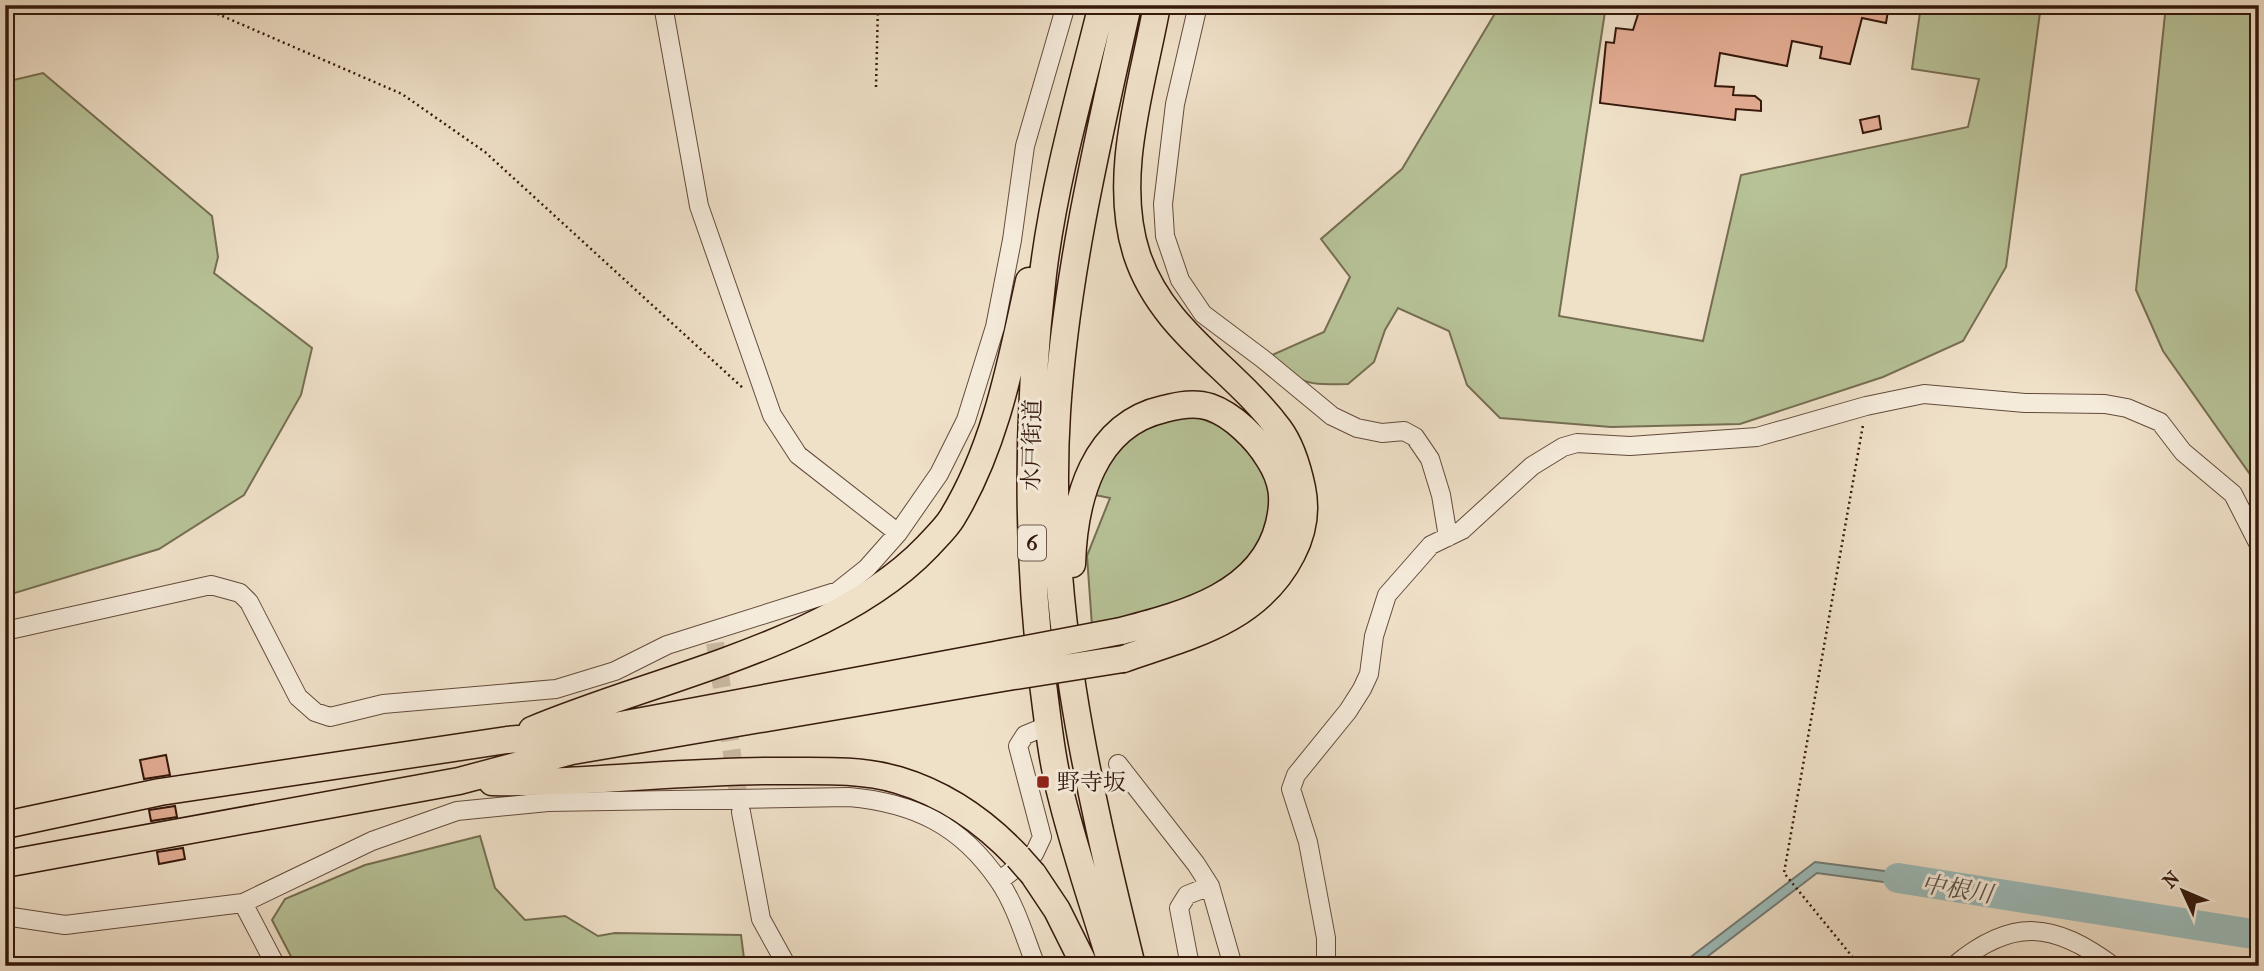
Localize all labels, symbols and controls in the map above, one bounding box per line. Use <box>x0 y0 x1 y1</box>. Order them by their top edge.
street label: 水戸街道 <box>1018 399 1046 491</box>
road number: 6 <box>1018 526 1046 560</box>
place label: 野寺坂 <box>1057 769 1126 796</box>
marker: 野寺坂 <box>1035 774 1051 790</box>
north arrow <box>2148 856 2218 926</box>
text: N <box>2159 867 2185 893</box>
water label: 中根川 <box>1919 870 1998 909</box>

